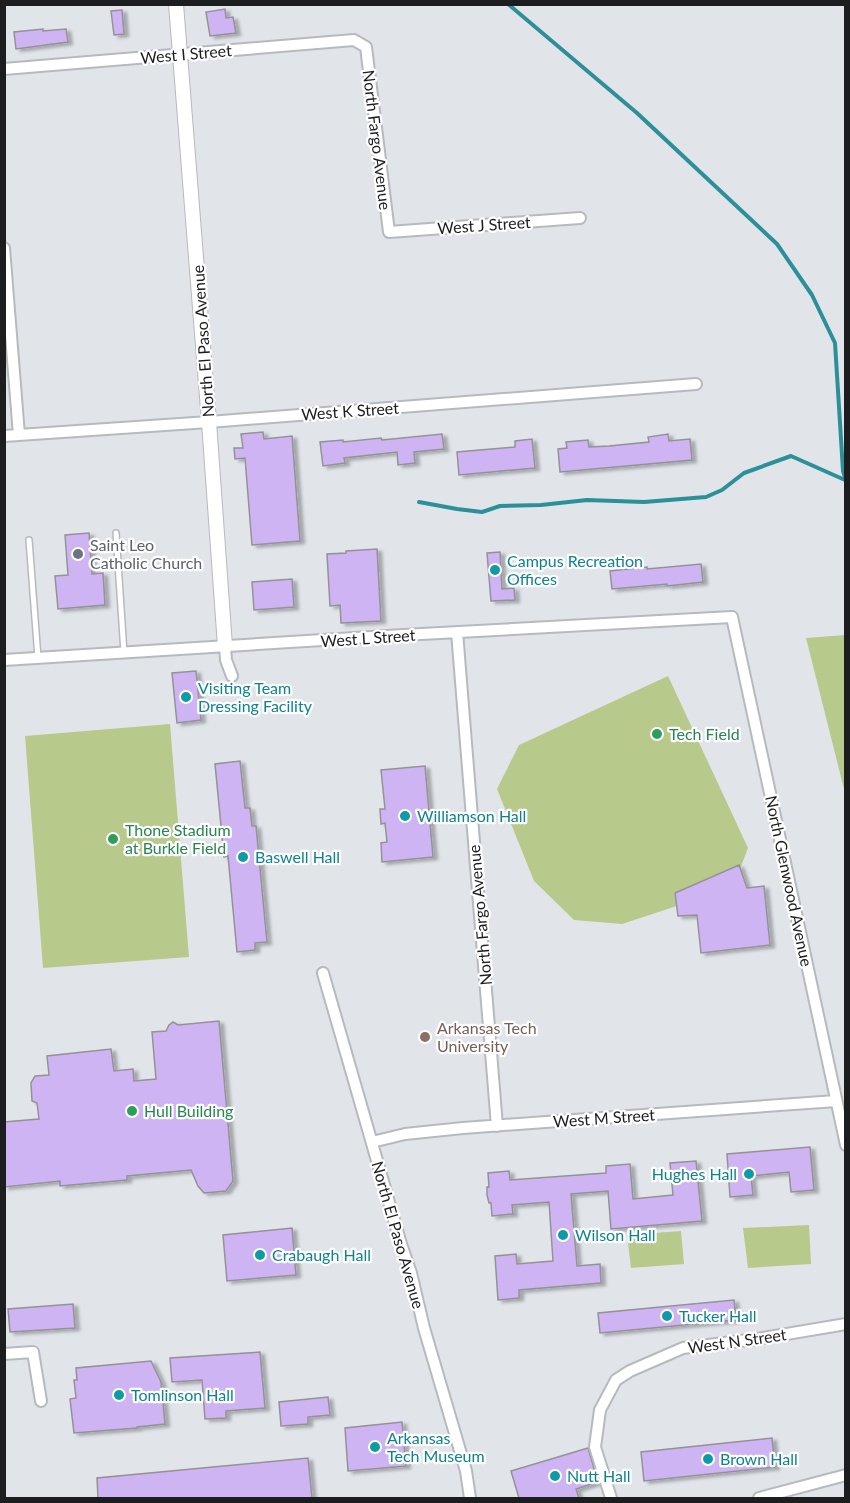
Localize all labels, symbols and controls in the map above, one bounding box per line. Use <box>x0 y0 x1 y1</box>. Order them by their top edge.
street label: West I Street <box>140 40 233 67</box>
street label: North Fargo Avenue <box>359 69 396 211</box>
street label: West J Street <box>437 212 531 237</box>
street label: North El Paso Avenue <box>188 264 217 418</box>
street label: West K Street <box>301 398 400 423</box>
place label: Saint Leo Catholic Church <box>90 535 202 572</box>
marker: Saint Leo Catholic Church <box>71 547 85 561</box>
place label: Campus Recreation Offices <box>507 551 643 588</box>
marker: Campus Recreation Offices <box>488 563 502 577</box>
street label: West L Street <box>320 625 416 650</box>
place label: Visiting Team Dressing Facility <box>198 678 313 715</box>
marker: Visiting Team Dressing Facility <box>179 690 193 704</box>
place label: Tech Field <box>669 724 740 743</box>
marker: Tech Field <box>650 727 664 741</box>
street label: North Glenwood Avenue <box>762 794 817 968</box>
place label: Williamson Hall <box>417 806 526 825</box>
marker: Williamson Hall <box>398 809 412 823</box>
place label: Thone Stadium at Burkle Field <box>125 820 231 857</box>
marker: Thone Stadium at Burkle Field <box>106 832 120 846</box>
street label: North Fargo Avenue <box>464 844 495 986</box>
place label: Baswell Hall <box>255 847 340 866</box>
marker: Baswell Hall <box>236 850 250 864</box>
place label: Arkansas Tech University <box>437 1018 537 1055</box>
marker: Arkansas Tech University <box>418 1030 432 1044</box>
place label: Hull Building <box>144 1101 233 1120</box>
marker: Hull Building <box>125 1104 139 1118</box>
street label: West M Street <box>552 1104 656 1131</box>
street label: North El Paso Avenue <box>368 1159 429 1311</box>
place label: Hughes Hall <box>652 1164 737 1183</box>
marker: Hughes Hall <box>742 1167 756 1181</box>
place label: Wilson Hall <box>575 1225 656 1244</box>
marker: Wilson Hall <box>556 1228 570 1242</box>
place label: Crabaugh Hall <box>272 1245 371 1264</box>
marker: Crabaugh Hall <box>253 1248 267 1262</box>
place label: Tucker Hall <box>679 1306 757 1325</box>
marker: Tucker Hall <box>660 1309 674 1323</box>
street label: West N Street <box>686 1324 788 1357</box>
place label: Tomlinson Hall <box>131 1385 234 1404</box>
marker: Tomlinson Hall <box>112 1388 126 1402</box>
place label: Arkansas Tech Museum <box>387 1428 485 1465</box>
marker: Arkansas Tech Museum <box>368 1440 382 1454</box>
place label: Brown Hall <box>720 1449 798 1468</box>
marker: Brown Hall <box>701 1452 715 1466</box>
place label: Nutt Hall <box>567 1466 631 1485</box>
marker: Nutt Hall <box>548 1469 562 1483</box>

